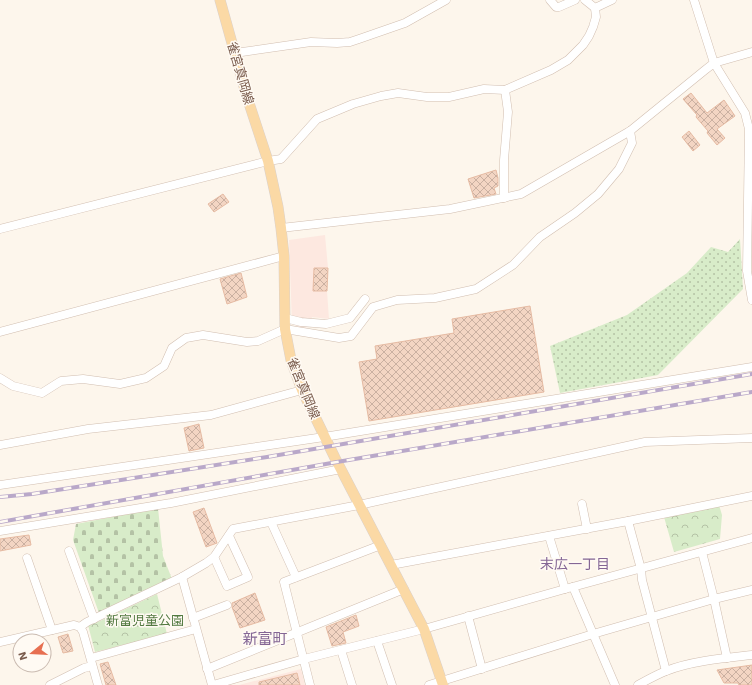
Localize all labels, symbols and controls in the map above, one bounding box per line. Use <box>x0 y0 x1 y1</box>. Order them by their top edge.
street label: 雀宮真岡線 <box>224 40 257 106</box>
street label: 雀宮真岡線 <box>284 355 323 421</box>
district label: 末広一丁目 <box>540 556 610 572</box>
park label: 新富児童公園 <box>106 613 184 628</box>
district label: 新富町 <box>242 630 288 648</box>
north arrow <box>12 633 52 673</box>
text: N <box>16 650 30 662</box>

